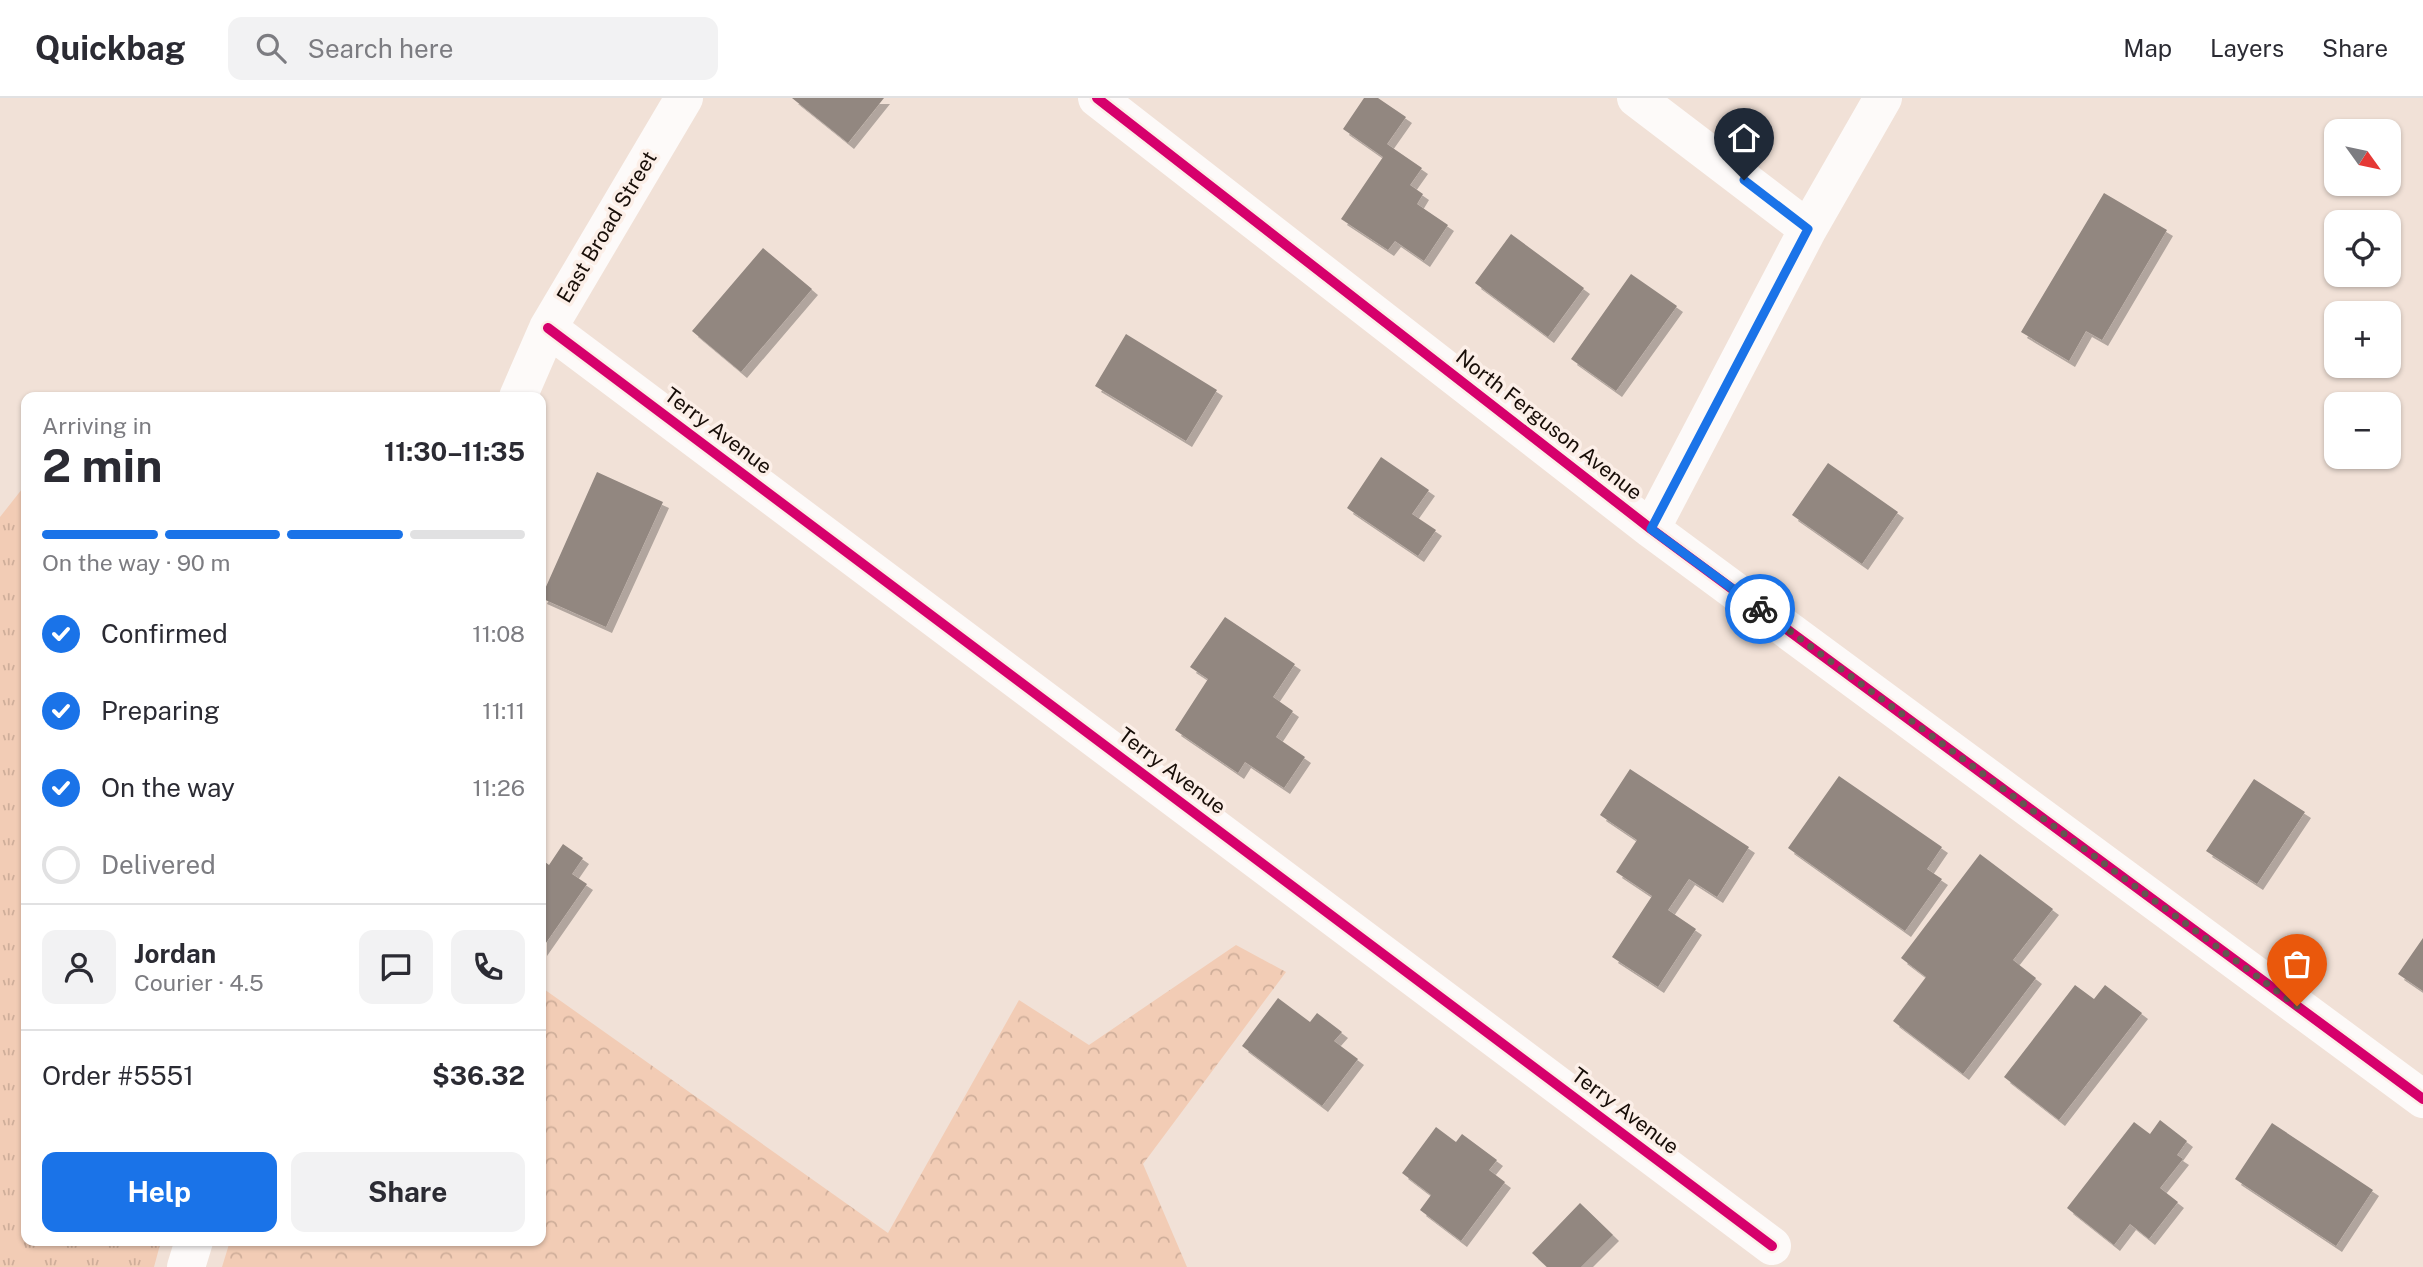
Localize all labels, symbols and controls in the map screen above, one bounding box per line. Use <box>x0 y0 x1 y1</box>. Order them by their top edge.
search box <box>228 17 718 80</box>
text: Quickbag <box>35 29 186 67</box>
icon: search <box>252 29 290 67</box>
text: Search here <box>308 33 454 64</box>
text: Map <box>2123 34 2172 62</box>
text: Layers <box>2210 34 2284 62</box>
text: Share <box>2322 34 2388 62</box>
pin <box>1714 108 1774 180</box>
icon: home <box>1725 119 1763 157</box>
north arrow <box>2324 119 2401 196</box>
map controls <box>2324 119 2401 469</box>
street label: East Broad Street <box>551 146 662 307</box>
button: locate <box>2324 210 2401 287</box>
button: + <box>2324 301 2401 378</box>
street label: North Ferguson Avenue <box>1451 344 1647 505</box>
street label: Terry Avenue <box>660 382 777 479</box>
button: − <box>2324 392 2401 469</box>
text: Arriving in <box>42 412 152 439</box>
text: 11:30–11:35 <box>384 436 525 467</box>
text: 2 min <box>42 438 162 492</box>
text: On the way · 90 m <box>42 549 230 576</box>
courier <box>1725 574 1795 644</box>
icon: bike <box>1741 590 1779 628</box>
icon: check <box>42 615 80 653</box>
text: Confirmed <box>101 618 228 649</box>
text: 11:08 <box>472 620 525 647</box>
icon: check <box>42 692 80 730</box>
text: Preparing <box>101 695 220 726</box>
text: 11:11 <box>482 697 525 724</box>
street label: Terry Avenue <box>1114 722 1231 819</box>
icon: check <box>42 769 80 807</box>
text: On the way <box>101 772 235 803</box>
text: 11:26 <box>473 774 525 801</box>
text: Delivered <box>101 849 216 880</box>
button: person <box>42 930 116 1004</box>
button: chat <box>359 930 433 1004</box>
button: phone <box>451 930 525 1004</box>
pin <box>2267 934 2327 1006</box>
text: Jordan <box>134 938 216 969</box>
icon: bag <box>2278 945 2316 983</box>
text: Courier · 4.5 <box>134 969 264 996</box>
text: Order #5551 <box>42 1060 194 1091</box>
text: $36.32 <box>432 1060 525 1091</box>
street label: Terry Avenue <box>1567 1062 1684 1159</box>
button: Help <box>42 1152 277 1232</box>
button: Share <box>291 1152 525 1232</box>

